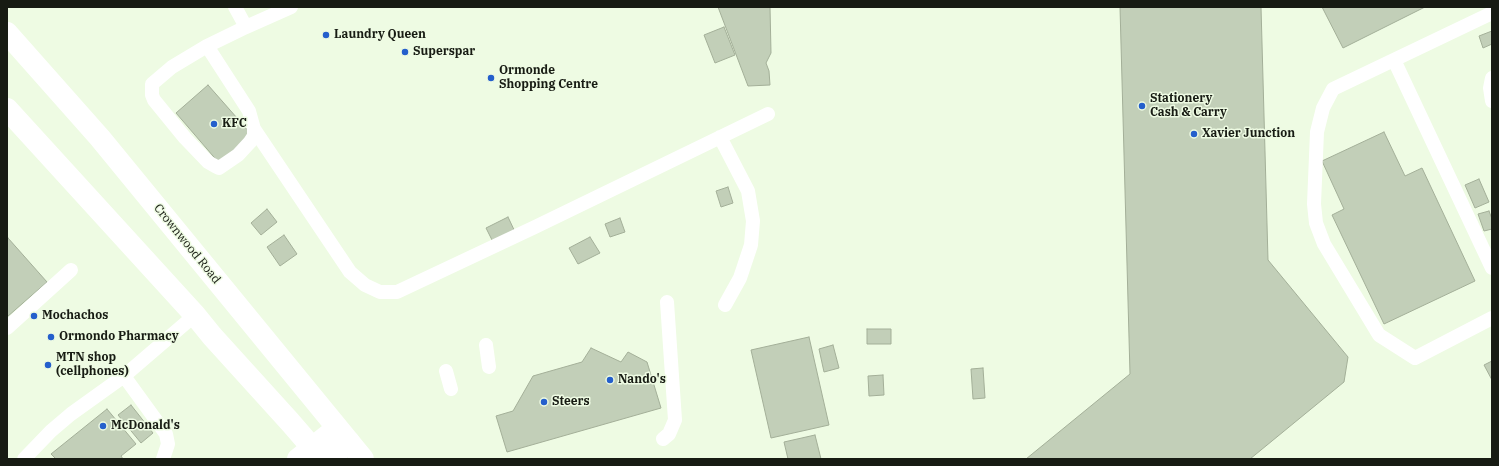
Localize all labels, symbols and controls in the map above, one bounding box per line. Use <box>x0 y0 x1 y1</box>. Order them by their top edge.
place label: Laundry Queen <box>334 28 426 42</box>
marker: Laundry Queen <box>321 30 331 40</box>
place label: Superspar <box>413 45 475 59</box>
marker: Superspar <box>400 47 410 57</box>
place label: Ormonde Shopping Centre <box>499 64 598 92</box>
marker: Ormonde Shopping Centre <box>486 73 496 83</box>
place label: Stationery Cash & Carry <box>1150 92 1227 120</box>
marker: Stationery Cash & Carry <box>1137 101 1147 111</box>
place label: KFC <box>222 117 247 131</box>
marker: KFC <box>209 119 219 129</box>
place label: Xavier Junction <box>1202 127 1295 141</box>
marker: Xavier Junction <box>1189 129 1199 139</box>
street label: Crownwood Road <box>151 201 223 287</box>
place label: Mochachos <box>42 309 108 323</box>
marker: Mochachos <box>29 311 39 321</box>
place label: Ormondo Pharmacy <box>59 330 178 344</box>
marker: Ormondo Pharmacy <box>46 332 56 342</box>
place label: MTN shop (cellphones) <box>56 351 129 379</box>
marker: MTN shop (cellphones) <box>43 360 53 370</box>
place label: Nando's <box>618 373 666 387</box>
marker: Nando's <box>605 375 615 385</box>
place label: Steers <box>552 395 590 409</box>
marker: Steers <box>539 397 549 407</box>
place label: McDonald's <box>111 419 180 433</box>
marker: McDonald's <box>98 421 108 431</box>

